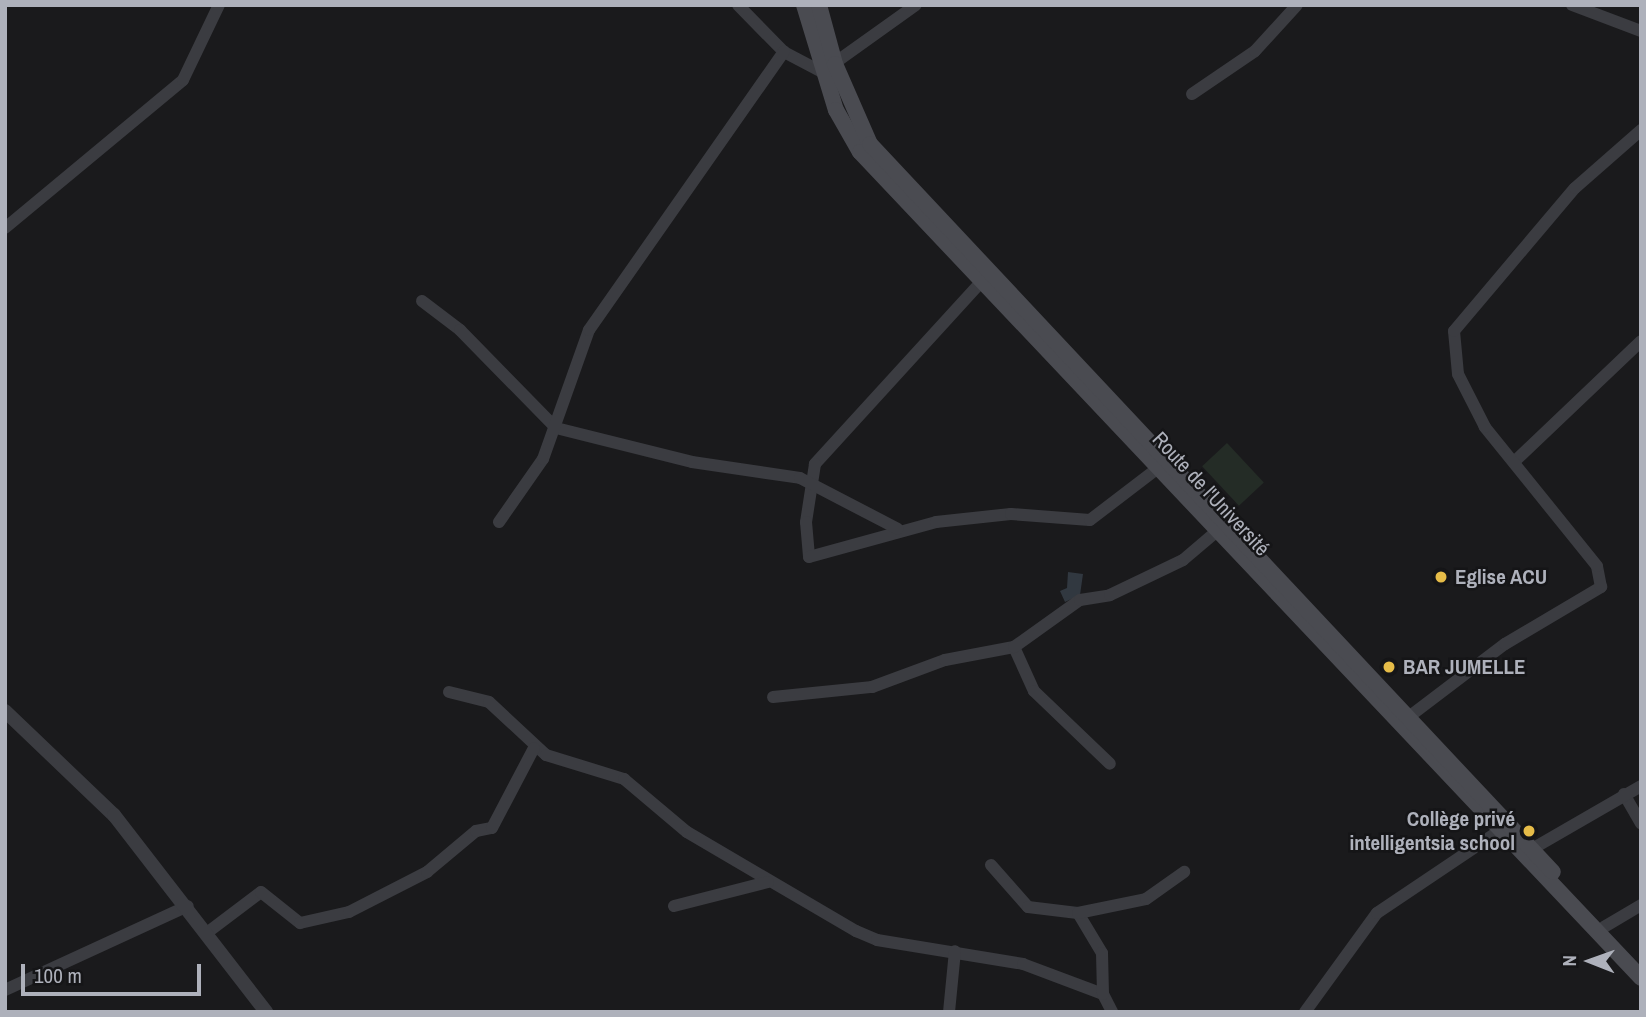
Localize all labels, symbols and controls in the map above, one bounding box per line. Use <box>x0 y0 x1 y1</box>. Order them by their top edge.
street label: Route de l'Université <box>1147 427 1275 561</box>
place label: Eglise ACU <box>1455 564 1548 590</box>
marker: Eglise ACU <box>1433 569 1449 585</box>
place label: BAR JUMELLE <box>1403 654 1525 680</box>
marker: BAR JUMELLE <box>1381 659 1397 675</box>
place label: Collège privé intelligentsia school <box>1349 806 1515 856</box>
marker: Collège privé intelligentsia school <box>1521 823 1537 839</box>
north arrow <box>1555 926 1625 996</box>
scale bar <box>24 950 205 994</box>
text: N <box>1556 955 1582 966</box>
text: 100 m <box>34 961 82 990</box>

